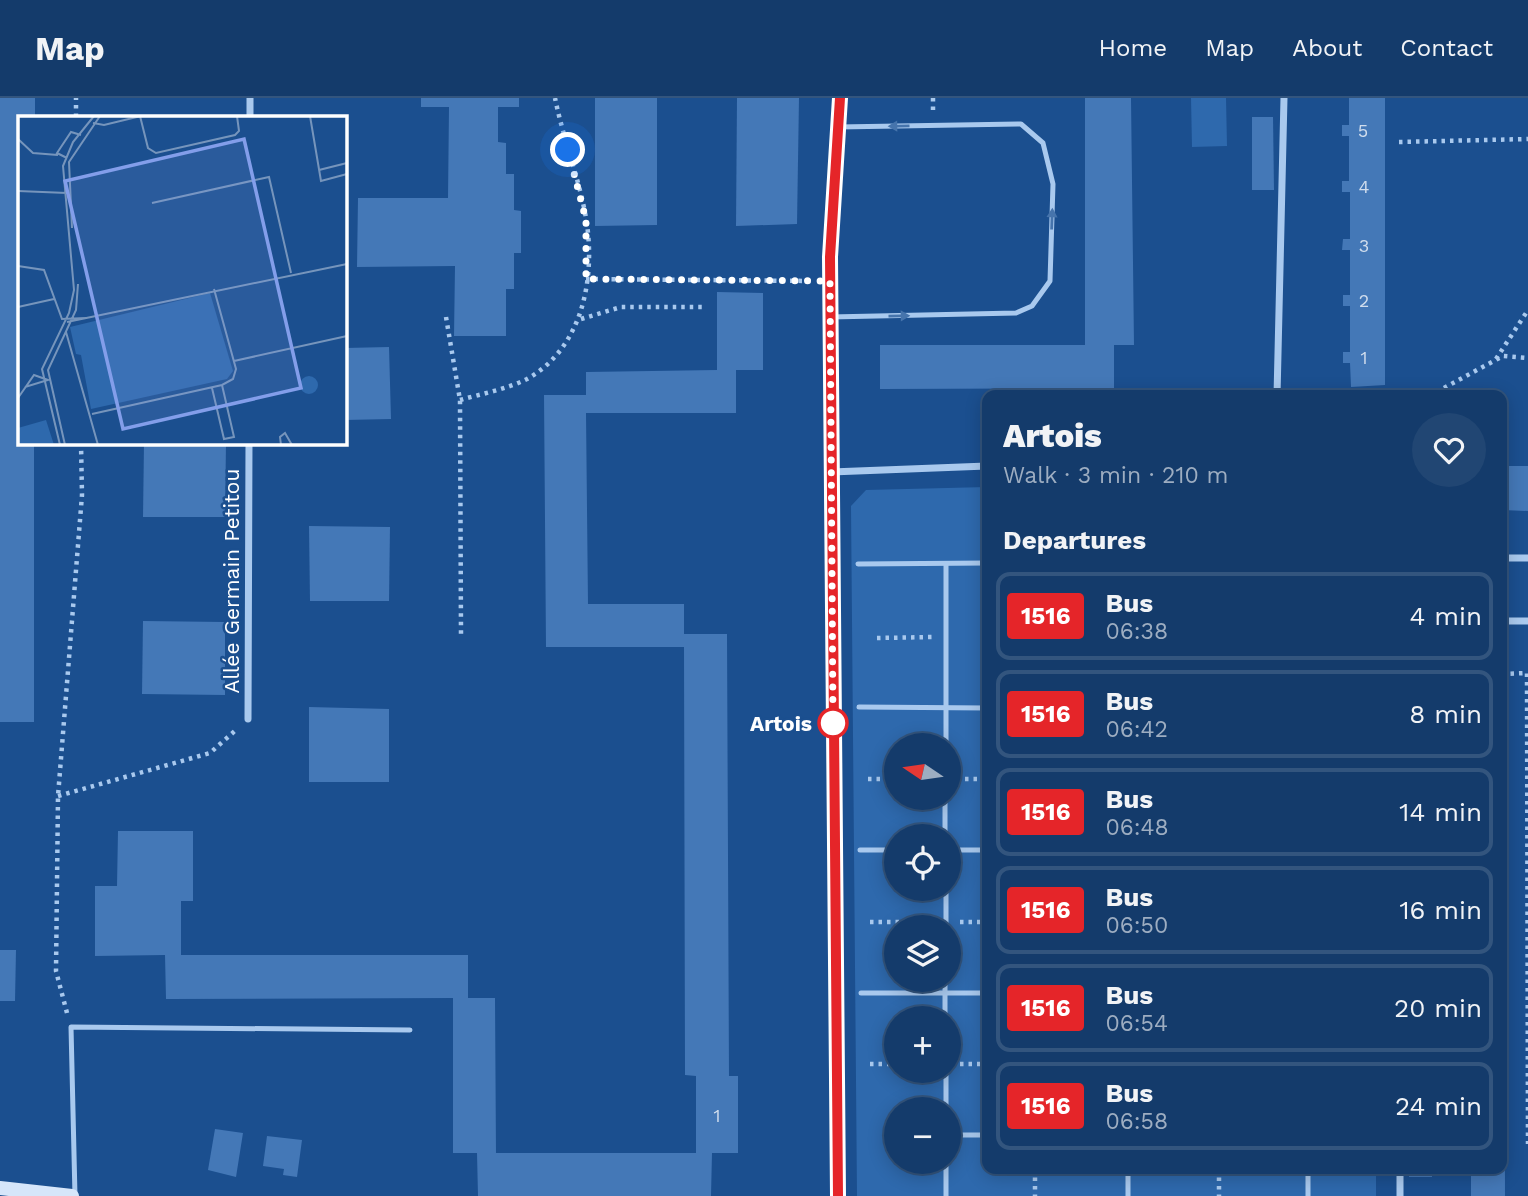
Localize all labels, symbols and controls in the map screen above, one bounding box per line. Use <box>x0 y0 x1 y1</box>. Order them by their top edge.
text: Map <box>35 29 105 68</box>
text: Home <box>1099 34 1167 62</box>
text: Map <box>1205 34 1254 62</box>
text: About <box>1292 34 1362 62</box>
text: Contact <box>1400 34 1493 62</box>
inset map <box>18 116 346 444</box>
one-way arrow <box>888 120 910 132</box>
house number: 5 <box>1358 120 1368 141</box>
your location <box>550 132 585 167</box>
house number: 4 <box>1359 176 1370 197</box>
one-way arrow <box>1046 208 1057 230</box>
house number: 3 <box>1359 235 1369 256</box>
house number: 2 <box>1359 290 1369 311</box>
one-way arrow <box>888 310 910 321</box>
house number: 1 <box>1360 347 1368 368</box>
button: heart <box>1412 413 1486 487</box>
text: Artois <box>1003 416 1102 455</box>
text: Walk · 3 min · 210 m <box>1003 462 1229 489</box>
street label: Allée Germain Petitou <box>219 469 244 693</box>
text: Departures <box>1003 525 1146 555</box>
text: Bus <box>1105 588 1153 618</box>
text: 4 min <box>1409 601 1482 631</box>
text: 1516 <box>1021 602 1070 630</box>
text: 06:38 <box>1105 618 1168 645</box>
text: Bus <box>1105 686 1153 716</box>
text: 8 min <box>1409 699 1482 729</box>
text: 1516 <box>1021 700 1070 728</box>
marker: Artois <box>818 708 848 738</box>
place label: Artois <box>750 711 812 736</box>
text: 06:42 <box>1105 716 1168 743</box>
north arrow <box>884 733 961 810</box>
map controls <box>884 733 961 1174</box>
text: Bus <box>1105 784 1153 814</box>
text: 14 min <box>1399 797 1482 827</box>
text: 1516 <box>1021 798 1070 826</box>
text: 06:48 <box>1105 814 1169 841</box>
button: locate <box>884 824 961 901</box>
text: Bus <box>1105 882 1153 912</box>
text: 16 min <box>1399 895 1482 925</box>
text: 1516 <box>1021 896 1070 924</box>
text: 06:50 <box>1105 912 1168 939</box>
button: layers <box>884 915 961 992</box>
text: Bus <box>1105 980 1153 1010</box>
text: 20 min <box>1394 993 1482 1023</box>
text: 1516 <box>1021 994 1070 1022</box>
button: + <box>884 1006 961 1083</box>
text: 06:54 <box>1105 1010 1168 1037</box>
text: Bus <box>1105 1078 1153 1108</box>
text: 24 min <box>1395 1091 1482 1121</box>
text: 1516 <box>1021 1092 1070 1120</box>
button: − <box>884 1097 961 1174</box>
house number: 1 <box>713 1105 721 1126</box>
text: 06:58 <box>1105 1108 1168 1135</box>

